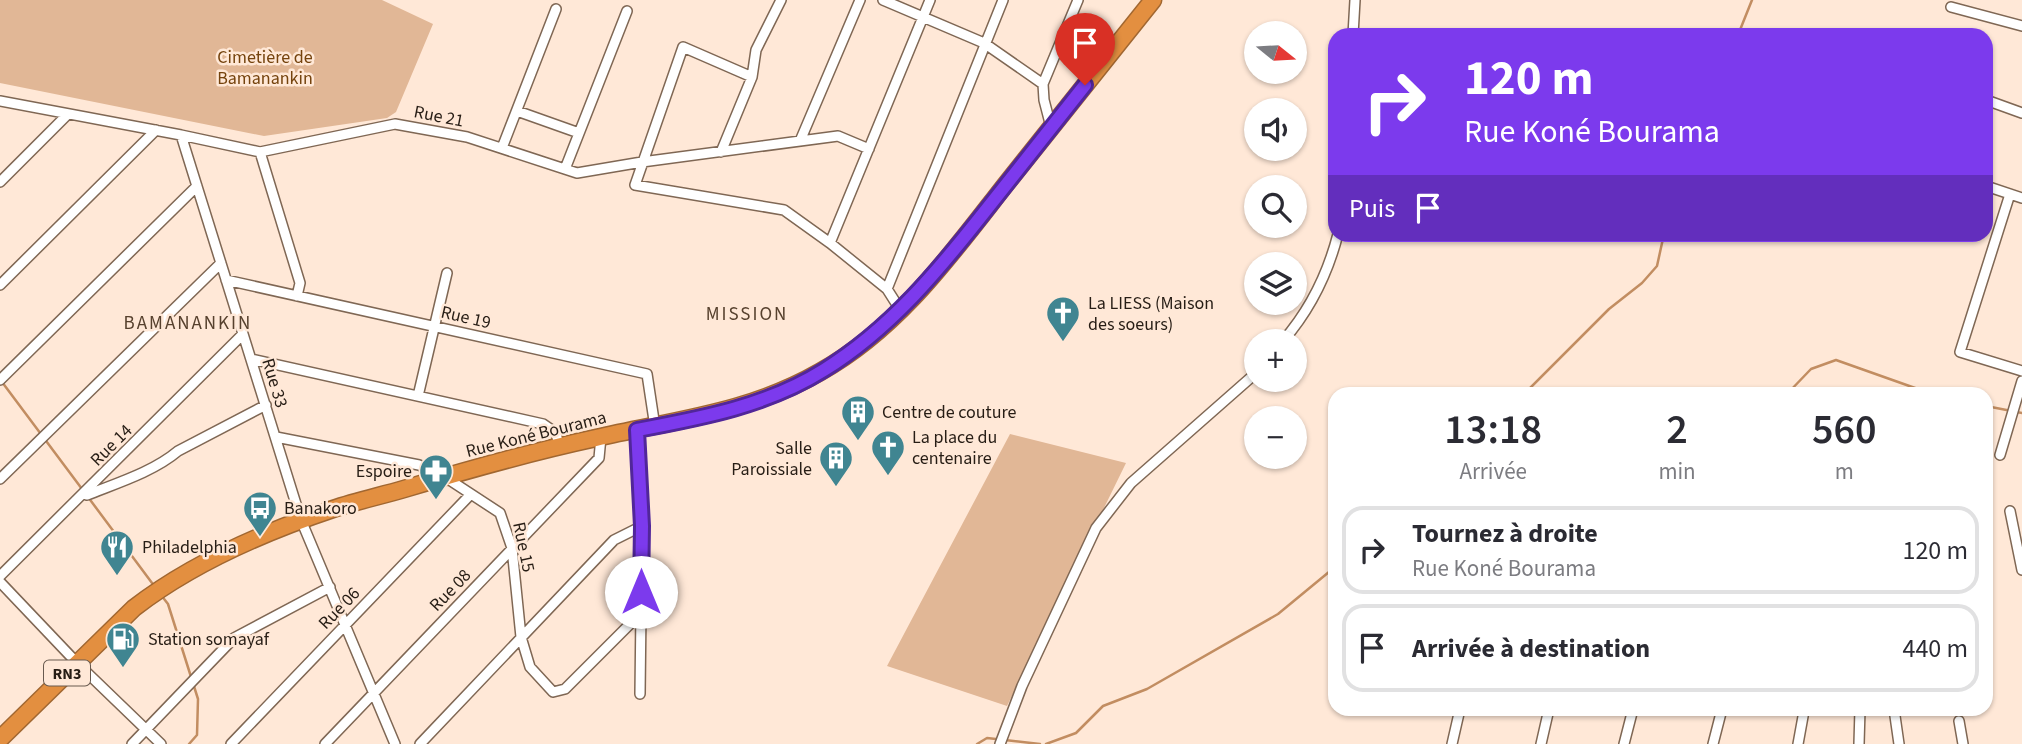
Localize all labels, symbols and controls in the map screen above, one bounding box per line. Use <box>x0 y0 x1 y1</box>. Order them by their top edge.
pin <box>1055 13 1115 85</box>
north arrow <box>1244 21 1307 84</box>
map controls <box>1244 21 1307 469</box>
icon: arrive <box>1066 24 1104 62</box>
text: 120 m <box>1464 44 1593 114</box>
park label: Cimetière de Bamanankin <box>217 45 313 91</box>
icon: right <box>1349 56 1440 147</box>
button: sound <box>1244 98 1307 161</box>
street label: Rue 21 <box>412 99 466 134</box>
text: Rue Koné Bourama <box>1464 109 1720 155</box>
button: search <box>1244 175 1307 238</box>
icon: arrive <box>1409 189 1447 227</box>
text: Puis <box>1349 190 1395 227</box>
button: layers <box>1244 252 1307 315</box>
place label: La LIESS (Maison des soeurs) <box>1088 291 1214 337</box>
church icon: La LIESS (Maison des soeurs) <box>1044 294 1082 343</box>
street label: Rue 19 <box>438 300 493 335</box>
district label: MISSION <box>706 301 788 328</box>
district label: BAMANANKIN <box>124 310 252 337</box>
button: + <box>1244 329 1307 392</box>
street label: Rue 33 <box>255 355 294 411</box>
building icon: Centre de couture <box>839 393 877 442</box>
place label: Centre de couture <box>882 400 1017 425</box>
text: 13:18 <box>1444 400 1542 460</box>
text: 2 <box>1666 400 1688 460</box>
text: 560 <box>1812 400 1877 460</box>
street label: Rue Koné Bourama <box>463 405 609 464</box>
button: − <box>1244 406 1307 469</box>
street label: Rue 14 <box>85 419 138 472</box>
place label: La place du centenaire <box>912 425 997 471</box>
church icon: La place du centenaire <box>869 428 907 477</box>
place label: Salle Paroissiale <box>731 436 812 482</box>
building icon: Salle Paroissiale <box>817 439 855 488</box>
pharmacy icon: Espoire <box>417 452 455 501</box>
text: Arrivée <box>1459 455 1527 488</box>
text: min <box>1658 455 1696 488</box>
text: m <box>1835 455 1854 488</box>
place label: Espoire <box>356 459 412 484</box>
bus stop icon: Banakoro <box>241 489 279 538</box>
place label: Banakoro <box>284 496 357 521</box>
text: Tournez à droite <box>1412 515 1598 552</box>
street label: Rue 15 <box>506 520 541 574</box>
restaurant icon: Philadelphia <box>98 528 136 577</box>
icon: right <box>1353 531 1391 569</box>
text: 120 m <box>1902 532 1968 569</box>
place label: Philadelphia <box>142 535 237 560</box>
text: Rue Koné Bourama <box>1412 552 1596 585</box>
position arrow <box>604 555 678 629</box>
street label: Rue 08 <box>424 563 477 617</box>
street label: Rue 06 <box>313 581 366 635</box>
fuel station icon: Station somayaf <box>104 620 142 669</box>
place label: Station somayaf <box>148 627 270 652</box>
icon: arrive <box>1353 629 1391 667</box>
text: Arrivée à destination <box>1412 630 1650 667</box>
text: 440 m <box>1902 630 1968 667</box>
road number: RN3 <box>44 660 90 686</box>

